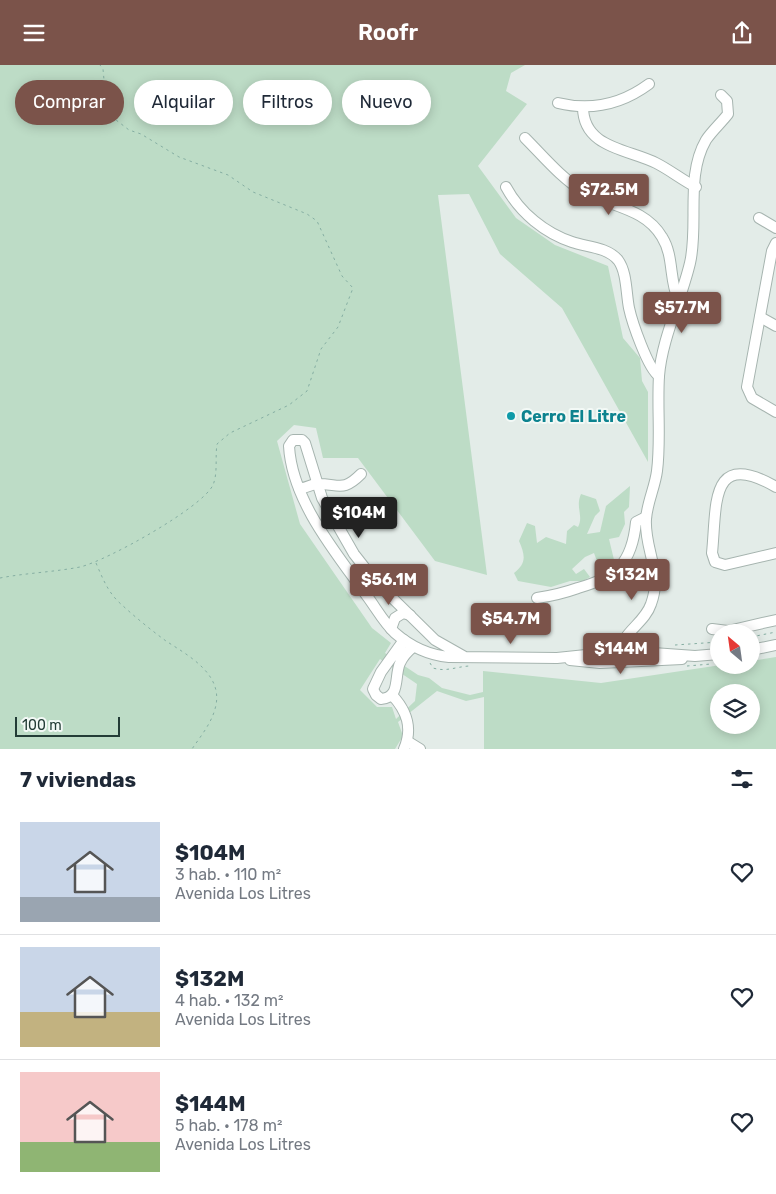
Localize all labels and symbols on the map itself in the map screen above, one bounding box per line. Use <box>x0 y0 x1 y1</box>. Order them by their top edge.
pin: $72.5M <box>568 173 650 216</box>
pin: $57.7M <box>641 291 723 334</box>
place label: Cerro El Litre <box>521 407 626 426</box>
marker: Cerro El Litre <box>505 410 517 422</box>
pin: $104M <box>324 497 394 539</box>
pin: $132M <box>597 559 667 601</box>
pin: $56.1M <box>348 563 430 606</box>
pin: $54.7M <box>470 603 552 645</box>
north arrow <box>710 624 760 674</box>
pin: $144M <box>586 633 656 675</box>
scale bar <box>15 714 120 737</box>

